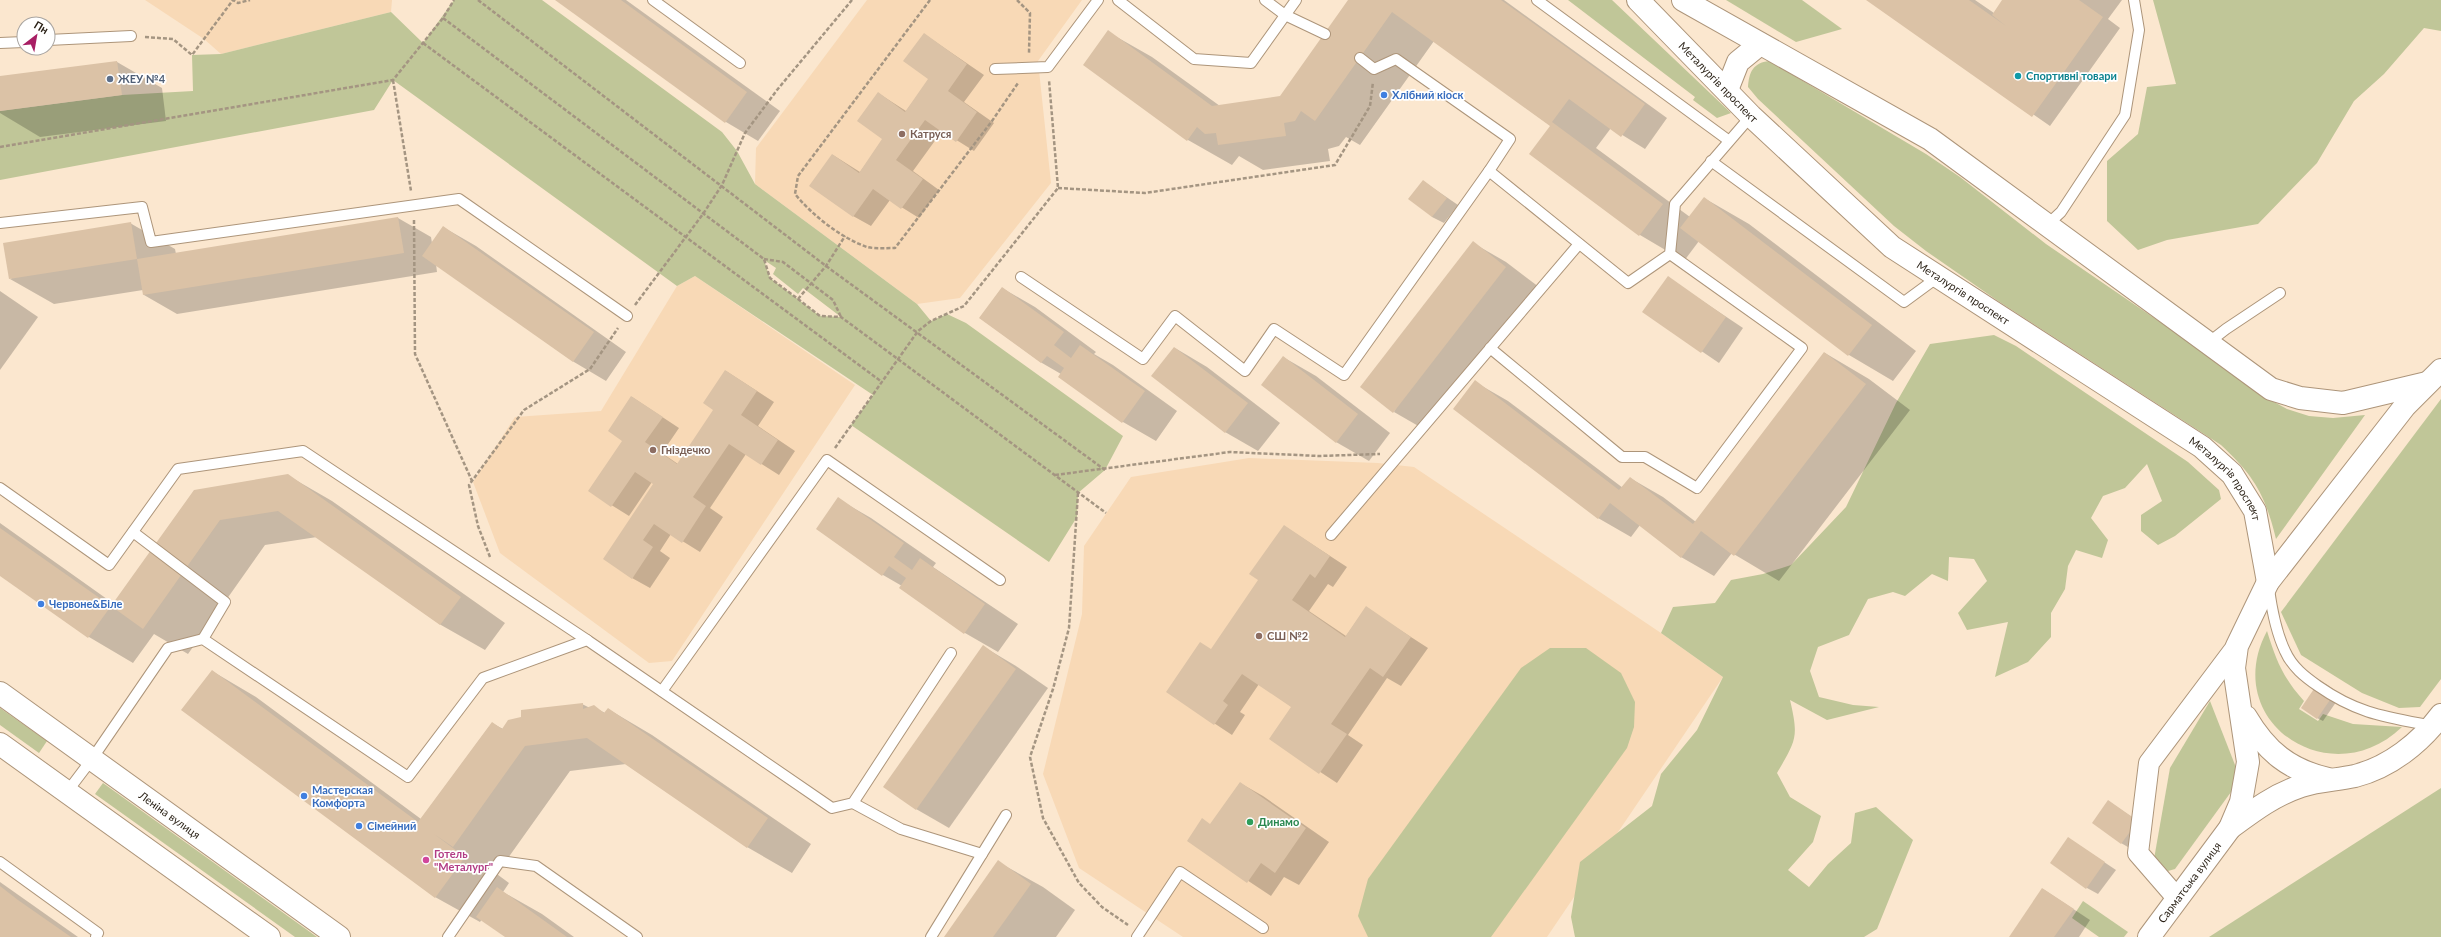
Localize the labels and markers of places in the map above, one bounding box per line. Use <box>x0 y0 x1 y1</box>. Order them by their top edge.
place label: Спортивні товари <box>2026 69 2117 82</box>
marker: Спортивні товари <box>2013 71 2023 81</box>
place label: ЖЕУ №4 <box>118 72 166 85</box>
marker: ЖЕУ №4 <box>105 74 115 84</box>
place label: Хлібний кіоск <box>1392 88 1463 101</box>
marker: Хлібний кіоск <box>1379 90 1389 100</box>
place label: Катруся <box>910 127 951 140</box>
marker: Катруся <box>897 129 907 139</box>
place label: Гніздечко <box>661 443 710 456</box>
marker: Гніздечко <box>648 445 658 455</box>
place label: Червоне&Біле <box>49 597 123 610</box>
marker: Червоне&Біле <box>36 599 46 609</box>
place label: СШ №2 <box>1267 629 1308 642</box>
marker: СШ №2 <box>1254 631 1264 641</box>
place label: Мастерская Комфорта <box>312 783 373 809</box>
marker: Мастерская Комфорта <box>299 791 309 801</box>
place label: Динамо <box>1258 815 1299 828</box>
marker: Динамо <box>1245 817 1255 827</box>
place label: Сімейний <box>367 819 416 832</box>
marker: Сімейний <box>354 821 364 831</box>
place label: Готель "Металург" <box>434 847 493 873</box>
marker: Готель "Металург" <box>421 855 431 865</box>

